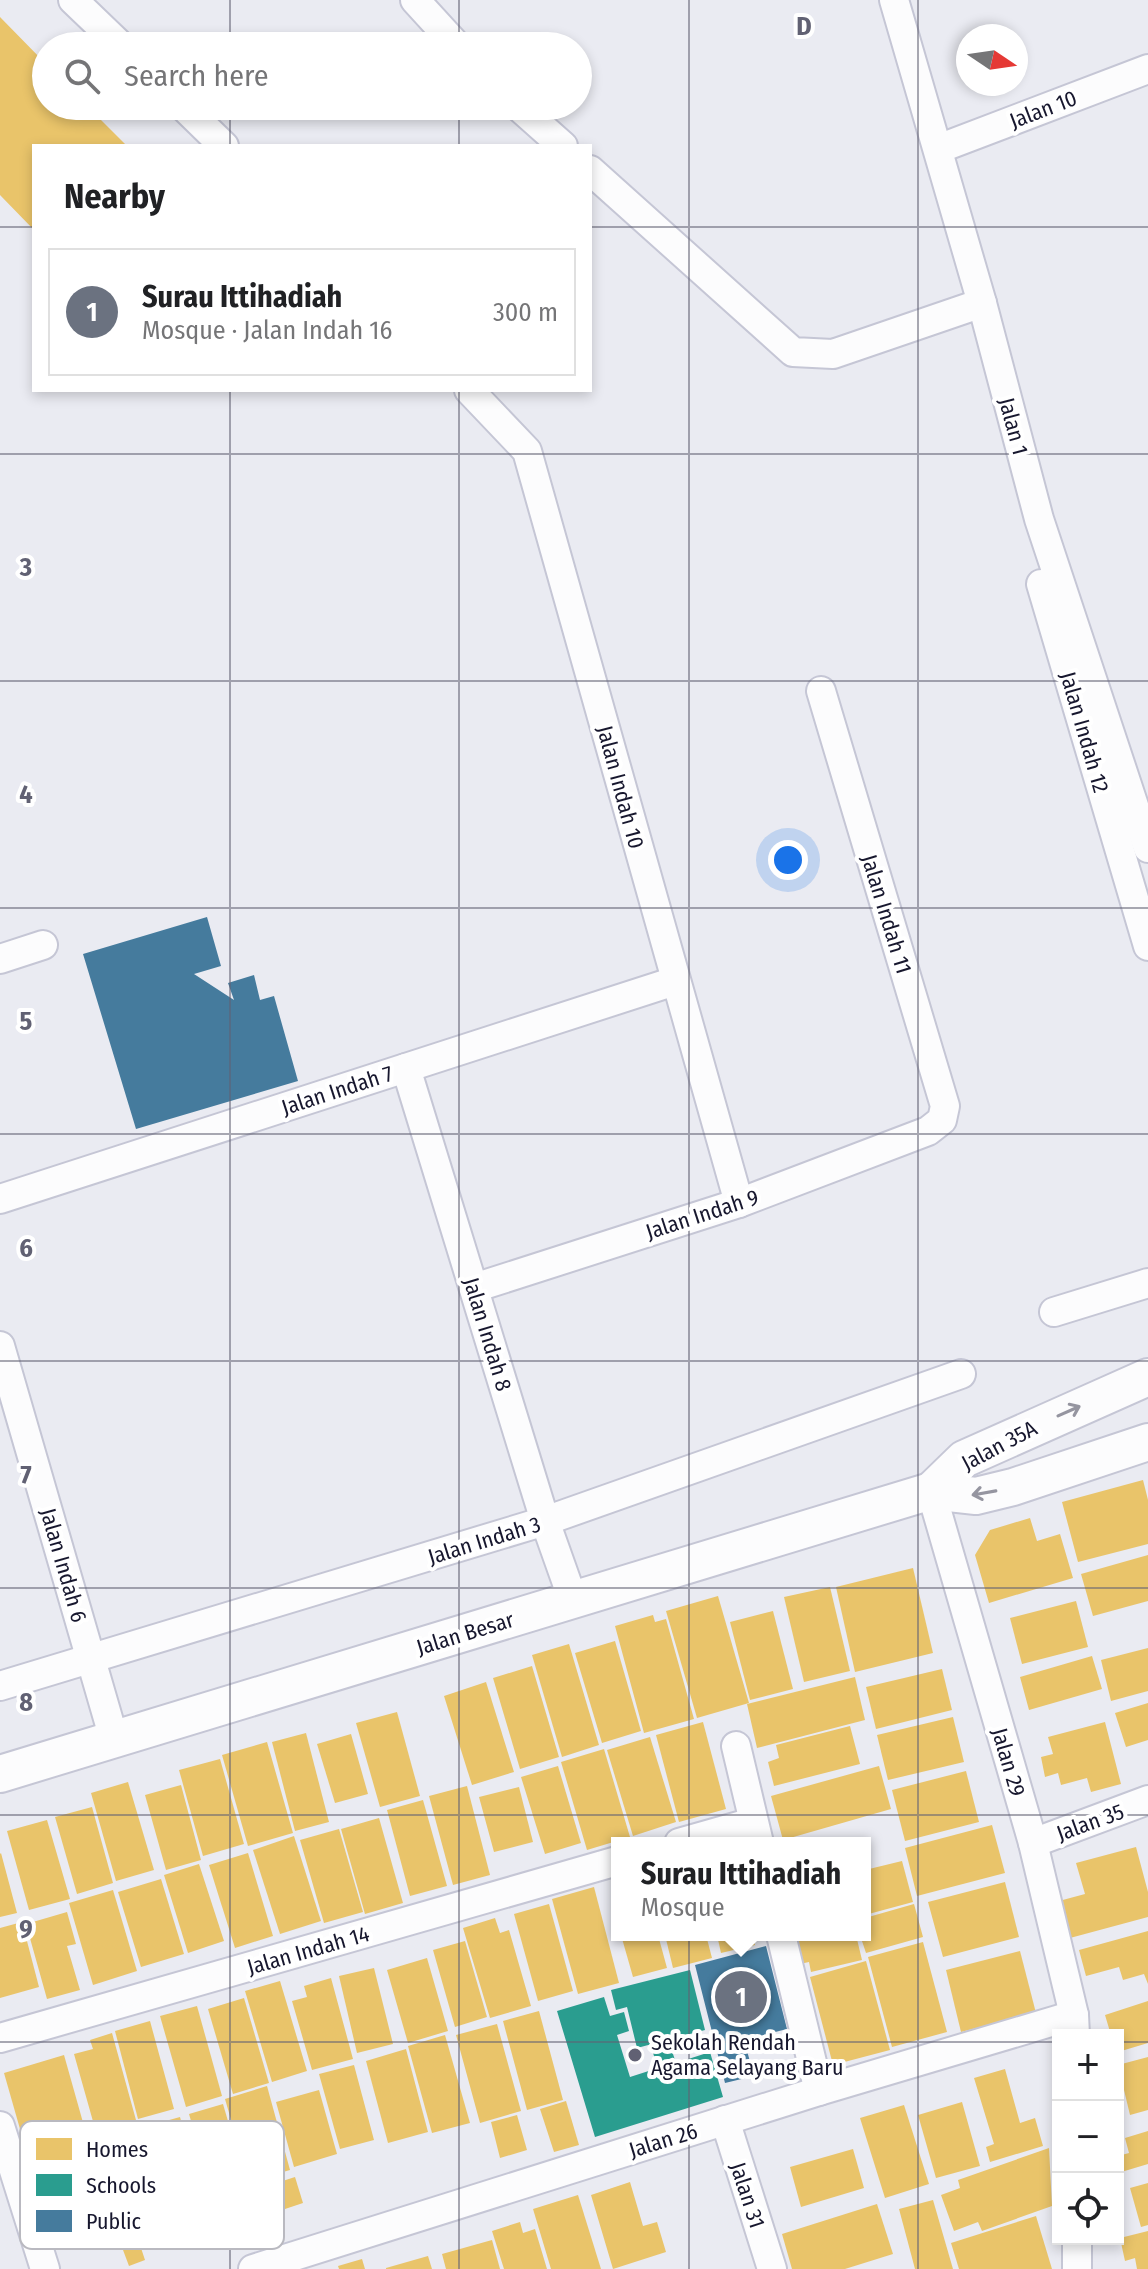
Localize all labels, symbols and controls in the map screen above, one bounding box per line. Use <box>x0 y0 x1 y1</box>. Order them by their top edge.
text: D <box>796 11 812 42</box>
north arrow <box>956 24 1028 96</box>
search box <box>32 32 592 120</box>
icon: search <box>60 54 104 98</box>
text: Search here <box>124 58 269 94</box>
street label: Jalan 10 <box>1006 84 1081 135</box>
text: Nearby <box>64 176 165 217</box>
text: Surau Ittihadiah <box>142 279 342 315</box>
text: 1 <box>87 297 98 328</box>
text: 300 m <box>493 297 558 328</box>
text: Mosque · Jalan Indah 16 <box>142 315 392 346</box>
street label: Jalan 1 <box>993 394 1034 458</box>
text: 3 <box>19 552 32 583</box>
street label: Jalan Indah 12 <box>1054 668 1115 796</box>
street label: Jalan Indah 10 <box>591 723 650 852</box>
text: 4 <box>19 779 33 810</box>
your location <box>768 840 808 880</box>
street label: Jalan Indah 11 <box>856 851 917 977</box>
text: 5 <box>20 1006 33 1037</box>
street label: Jalan Indah 7 <box>278 1060 396 1121</box>
street label: Jalan Indah 9 <box>642 1184 762 1245</box>
text: 6 <box>19 1233 33 1264</box>
street label: Jalan Indah 8 <box>457 1274 518 1394</box>
one-way arrow <box>1056 1402 1081 1417</box>
street label: Jalan 35A <box>957 1414 1042 1476</box>
text: 7 <box>20 1460 32 1491</box>
one-way arrow <box>971 1486 997 1501</box>
street label: Jalan Indah 6 <box>34 1505 93 1625</box>
street label: Jalan Indah 3 <box>425 1511 544 1570</box>
street label: Jalan Besar <box>413 1606 517 1661</box>
text: 8 <box>19 1687 33 1718</box>
street label: Jalan 29 <box>986 1725 1031 1800</box>
street label: Jalan 35 <box>1053 1798 1128 1847</box>
popup <box>611 1837 871 1941</box>
text: Surau Ittihadiah <box>641 1856 841 1892</box>
text: Mosque <box>641 1892 725 1923</box>
text: 9 <box>19 1914 33 1945</box>
street label: Jalan Indah 14 <box>244 1920 373 1981</box>
pin: 1 <box>715 1967 767 2027</box>
place label: Sekolah Rendah Agama Selayang Baru <box>651 2029 843 2081</box>
map controls <box>1052 2029 1124 2245</box>
button: + <box>1052 2029 1124 2101</box>
marker: Sekolah Rendah Agama Selayang Baru <box>626 2046 644 2064</box>
button: − <box>1052 2101 1124 2173</box>
street label: Jalan 26 <box>626 2117 701 2164</box>
legend <box>20 2121 284 2249</box>
text: Homes <box>86 2136 148 2163</box>
street label: Jalan 31 <box>724 2159 771 2232</box>
text: Schools <box>86 2172 156 2199</box>
button: locate <box>1052 2173 1124 2245</box>
text: Public <box>86 2208 142 2235</box>

